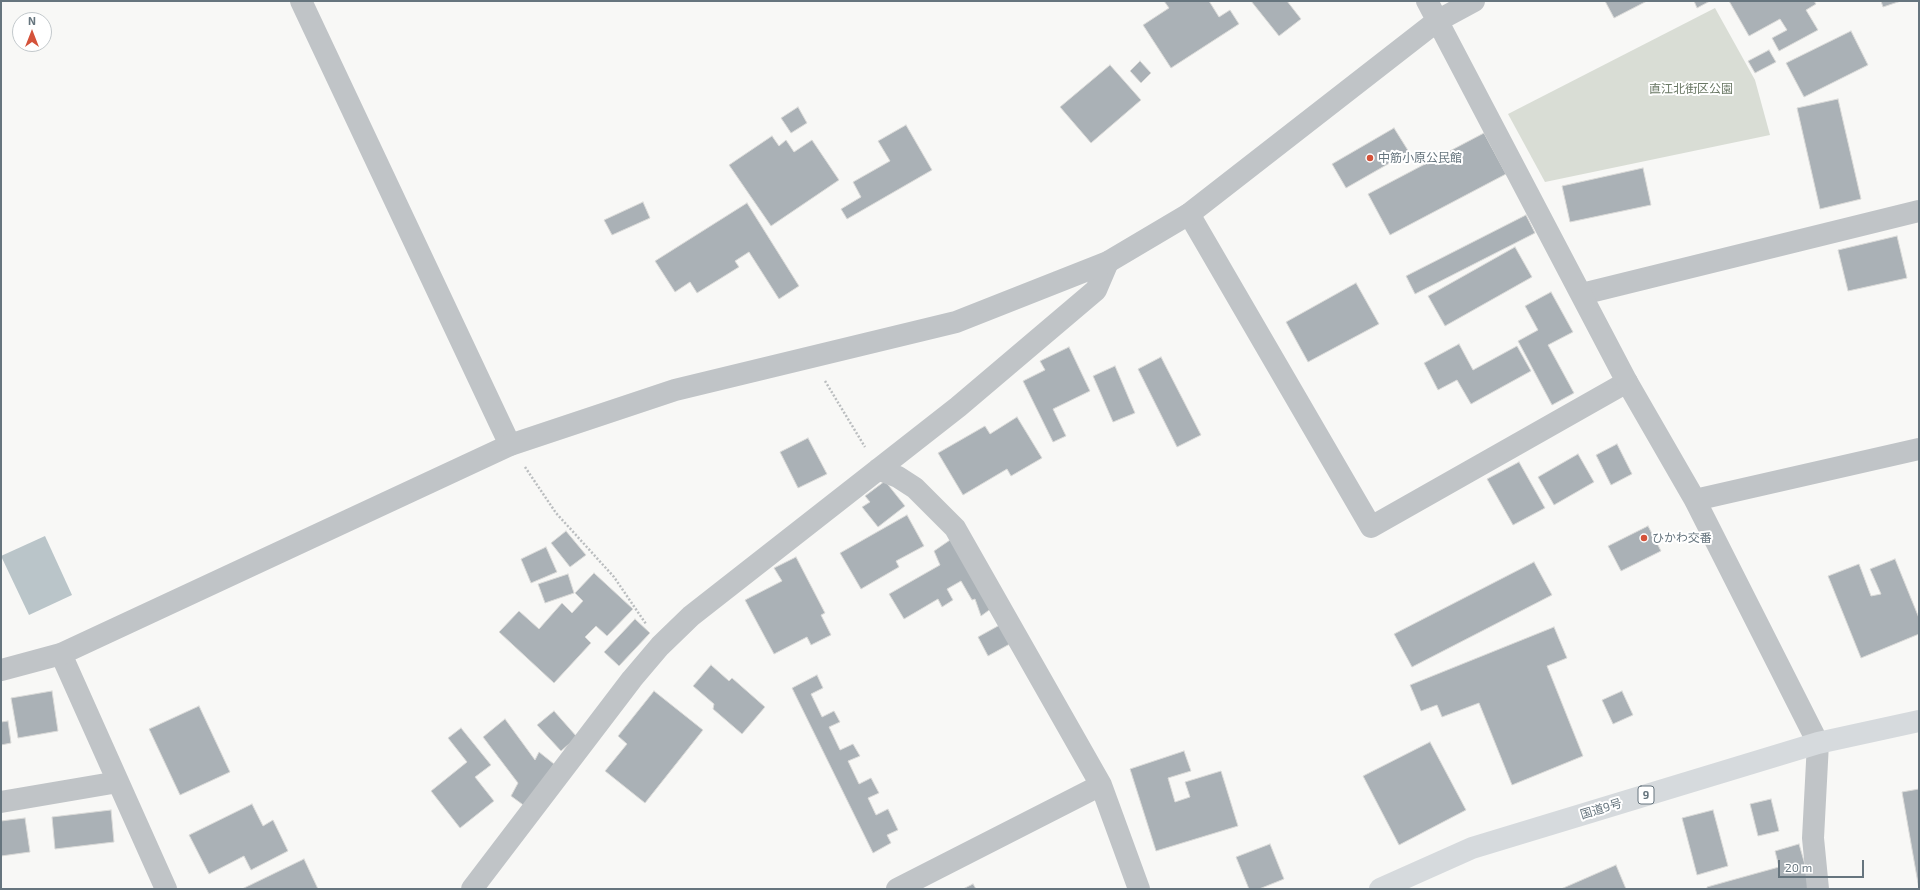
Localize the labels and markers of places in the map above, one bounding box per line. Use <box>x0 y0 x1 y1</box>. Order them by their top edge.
place label: 中筋小原公民館 <box>1378 151 1462 165</box>
marker: 中筋小原公民館 <box>1365 153 1375 163</box>
place label: ひかわ交番 <box>1652 531 1712 545</box>
marker: ひかわ交番 <box>1639 533 1649 543</box>

